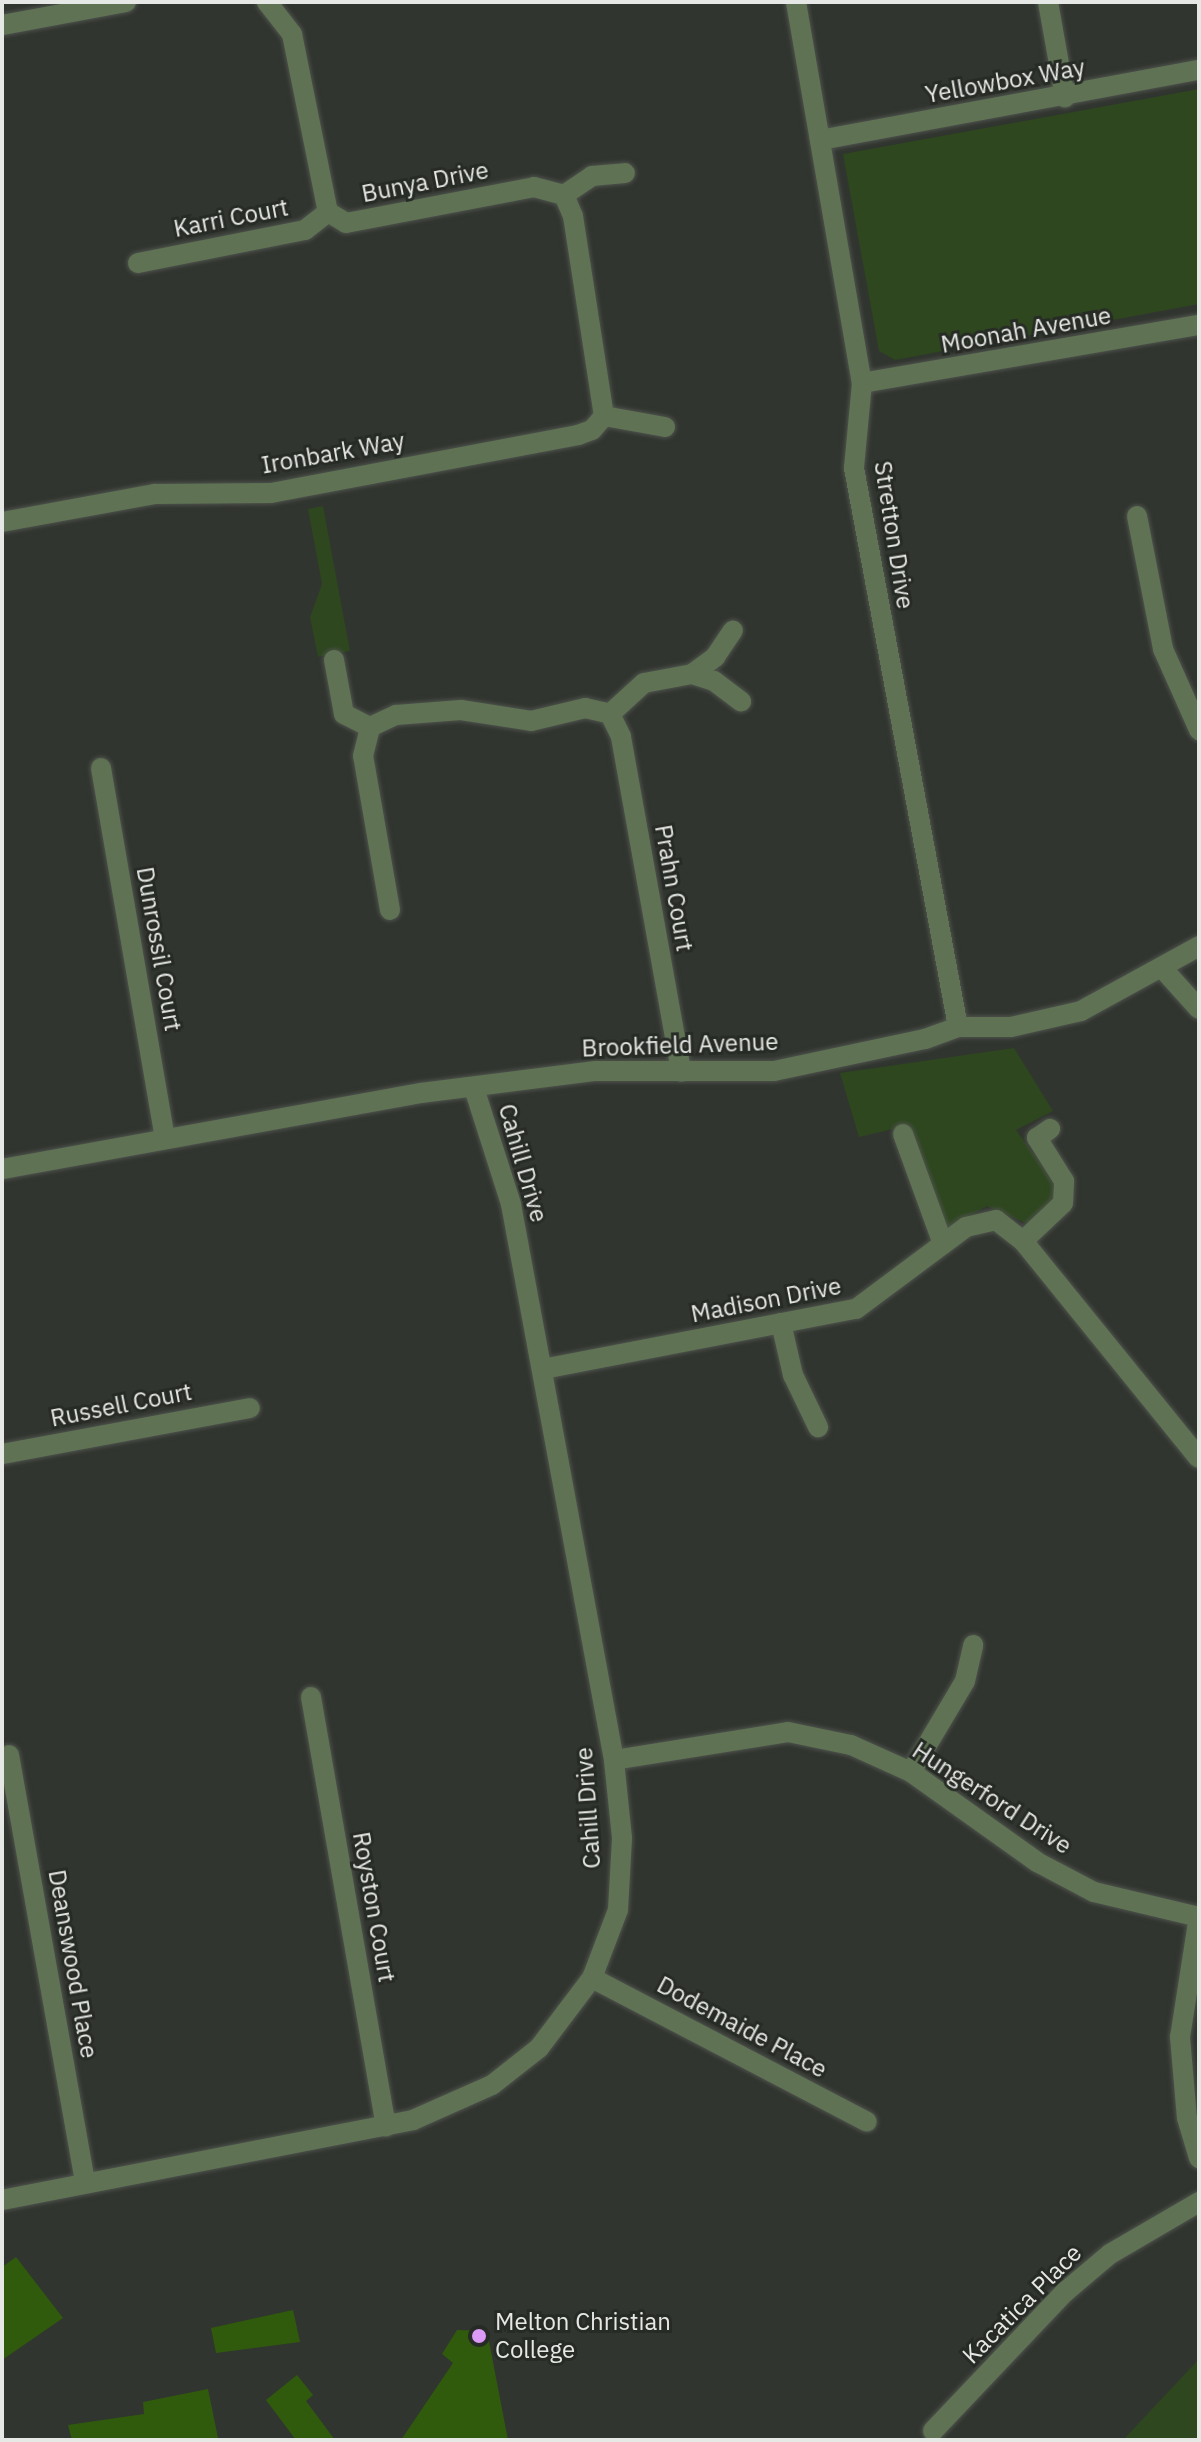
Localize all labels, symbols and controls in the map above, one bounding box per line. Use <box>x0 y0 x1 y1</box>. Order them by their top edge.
street label: Yellowbox Way <box>923 53 1087 109</box>
street label: Bunya Drive <box>359 156 491 208</box>
street label: Karri Court <box>171 193 291 243</box>
street label: Moonah Avenue <box>939 301 1113 359</box>
street label: Ironbark Way <box>259 426 407 480</box>
street label: Stretton Drive <box>868 459 920 611</box>
street label: Prahn Court <box>649 822 699 954</box>
street label: Dunrossil Court <box>130 865 188 1033</box>
street label: Brookfield Avenue <box>581 1027 779 1063</box>
street label: Cahill Drive <box>492 1101 554 1225</box>
street label: Madison Drive <box>688 1271 844 1329</box>
street label: Russell Court <box>48 1377 194 1433</box>
street label: Hungerford Drive <box>907 1736 1077 1860</box>
street label: Cahill Drive <box>569 1746 607 1870</box>
street label: Royston Court <box>347 1830 401 1984</box>
street label: Deanswood Place <box>42 1867 104 2061</box>
street label: Dodemaide Place <box>652 1970 832 2084</box>
street label: Kacatica Place <box>956 2238 1088 2370</box>
place label: Melton Christian College <box>495 2308 671 2364</box>
marker: Melton Christian College <box>470 2327 488 2345</box>

